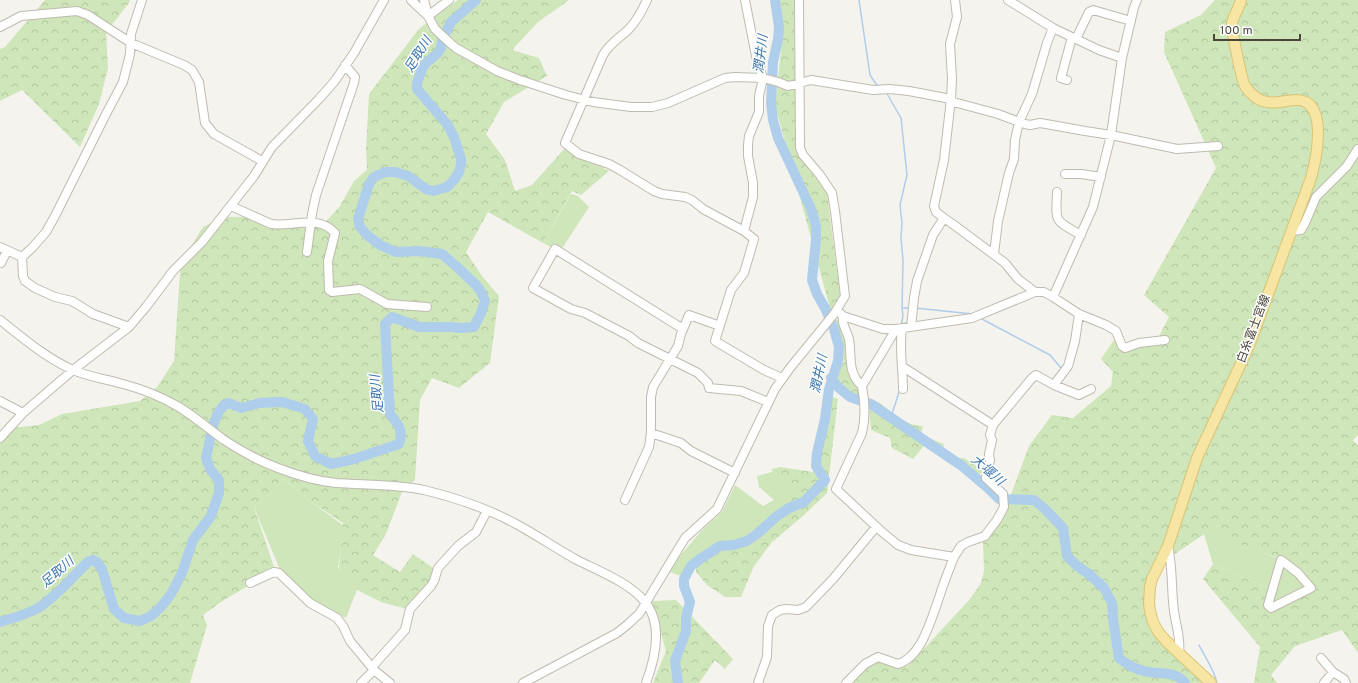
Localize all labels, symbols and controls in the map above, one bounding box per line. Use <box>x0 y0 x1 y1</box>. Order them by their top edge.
scale bar <box>1214 16 1300 42</box>
text: 100 m <box>1220 23 1253 39</box>
water label: 潤井川 <box>752 32 773 74</box>
water label: 足取川 <box>402 33 437 76</box>
street label: 白糸富士宮線 <box>1234 293 1274 365</box>
water label: 潤井川 <box>808 351 832 395</box>
water label: 足取川 <box>368 372 388 414</box>
water label: 大堰川 <box>967 452 1008 491</box>
water label: 足取川 <box>38 553 79 592</box>

